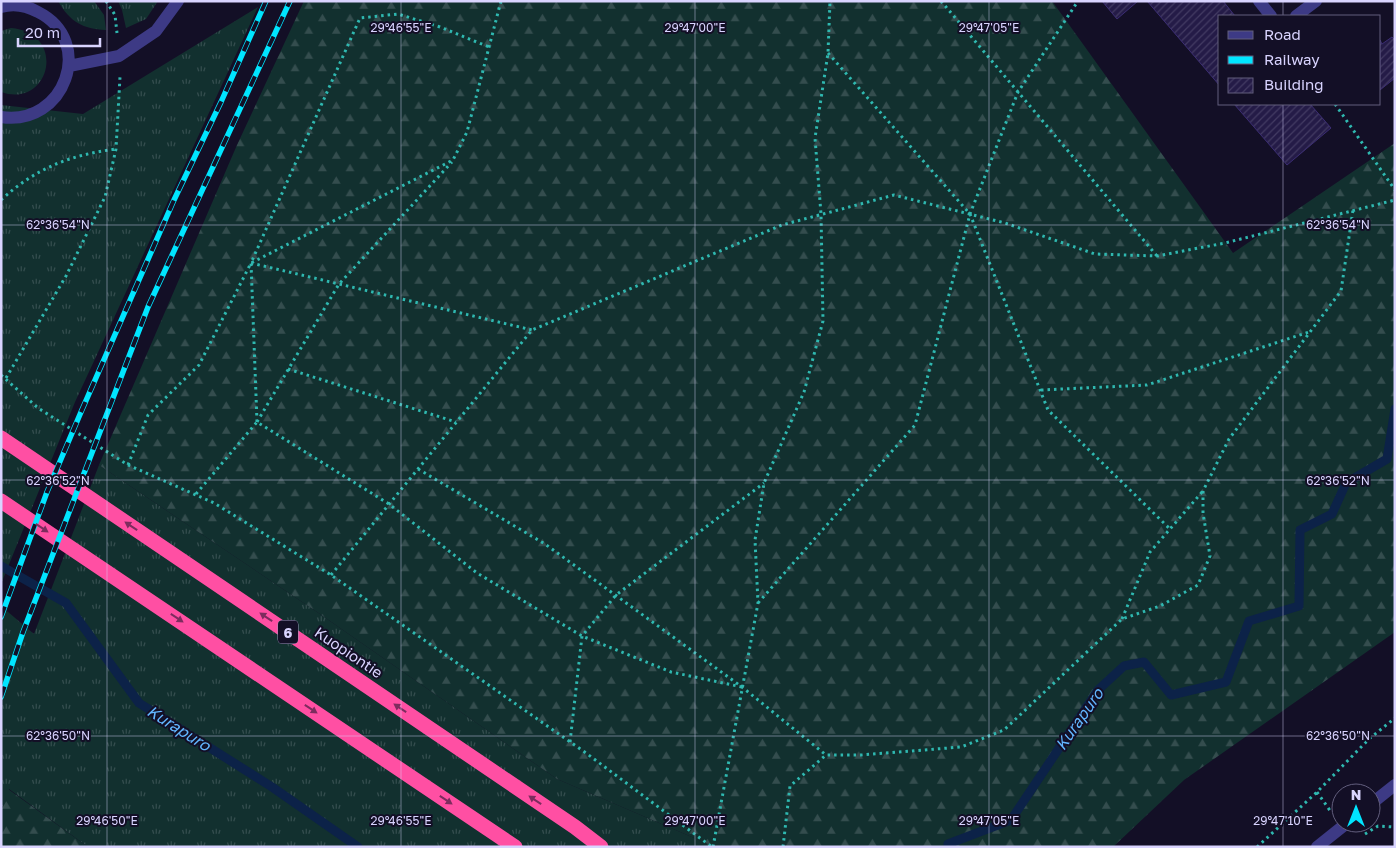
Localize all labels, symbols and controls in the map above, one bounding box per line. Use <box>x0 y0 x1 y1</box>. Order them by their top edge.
scale bar <box>18 15 100 47</box>
legend <box>1218 15 1381 105</box>
text: 29°46'55"E <box>371 20 431 35</box>
text: 29°47'00"E <box>664 20 726 35</box>
text: 29°47'05"E <box>959 20 1019 35</box>
text: 20 m <box>25 23 60 41</box>
text: Road <box>1264 25 1301 43</box>
text: Railway <box>1264 50 1320 68</box>
text: Building <box>1264 75 1324 93</box>
text: 62°36'54"N <box>26 217 90 232</box>
text: 62°36'54"N <box>1306 217 1370 232</box>
text: 62°36'52"N <box>26 473 90 488</box>
text: 62°36'52"N <box>1306 473 1370 488</box>
one-way arrow <box>125 521 138 531</box>
one-way arrow <box>35 523 49 533</box>
one-way arrow <box>259 612 273 622</box>
one-way arrow <box>170 614 183 623</box>
road number: 6 <box>278 620 298 644</box>
street label: Kuopiontie <box>312 623 387 681</box>
water label: Kurapuro <box>1051 683 1108 754</box>
water label: Kurapuro <box>144 701 215 756</box>
one-way arrow <box>393 703 407 713</box>
one-way arrow <box>305 704 318 714</box>
text: 62°36'50"N <box>26 728 90 743</box>
text: 62°36'50"N <box>1306 728 1370 743</box>
north arrow <box>1331 783 1381 833</box>
text: N <box>1351 786 1361 803</box>
one-way arrow <box>440 795 453 805</box>
one-way arrow <box>528 795 541 805</box>
text: 29°46'50"E <box>76 813 138 828</box>
text: 29°46'55"E <box>371 813 431 828</box>
text: 29°47'00"E <box>664 813 726 828</box>
text: 29°47'05"E <box>959 813 1019 828</box>
text: 29°47'10"E <box>1253 813 1313 828</box>

